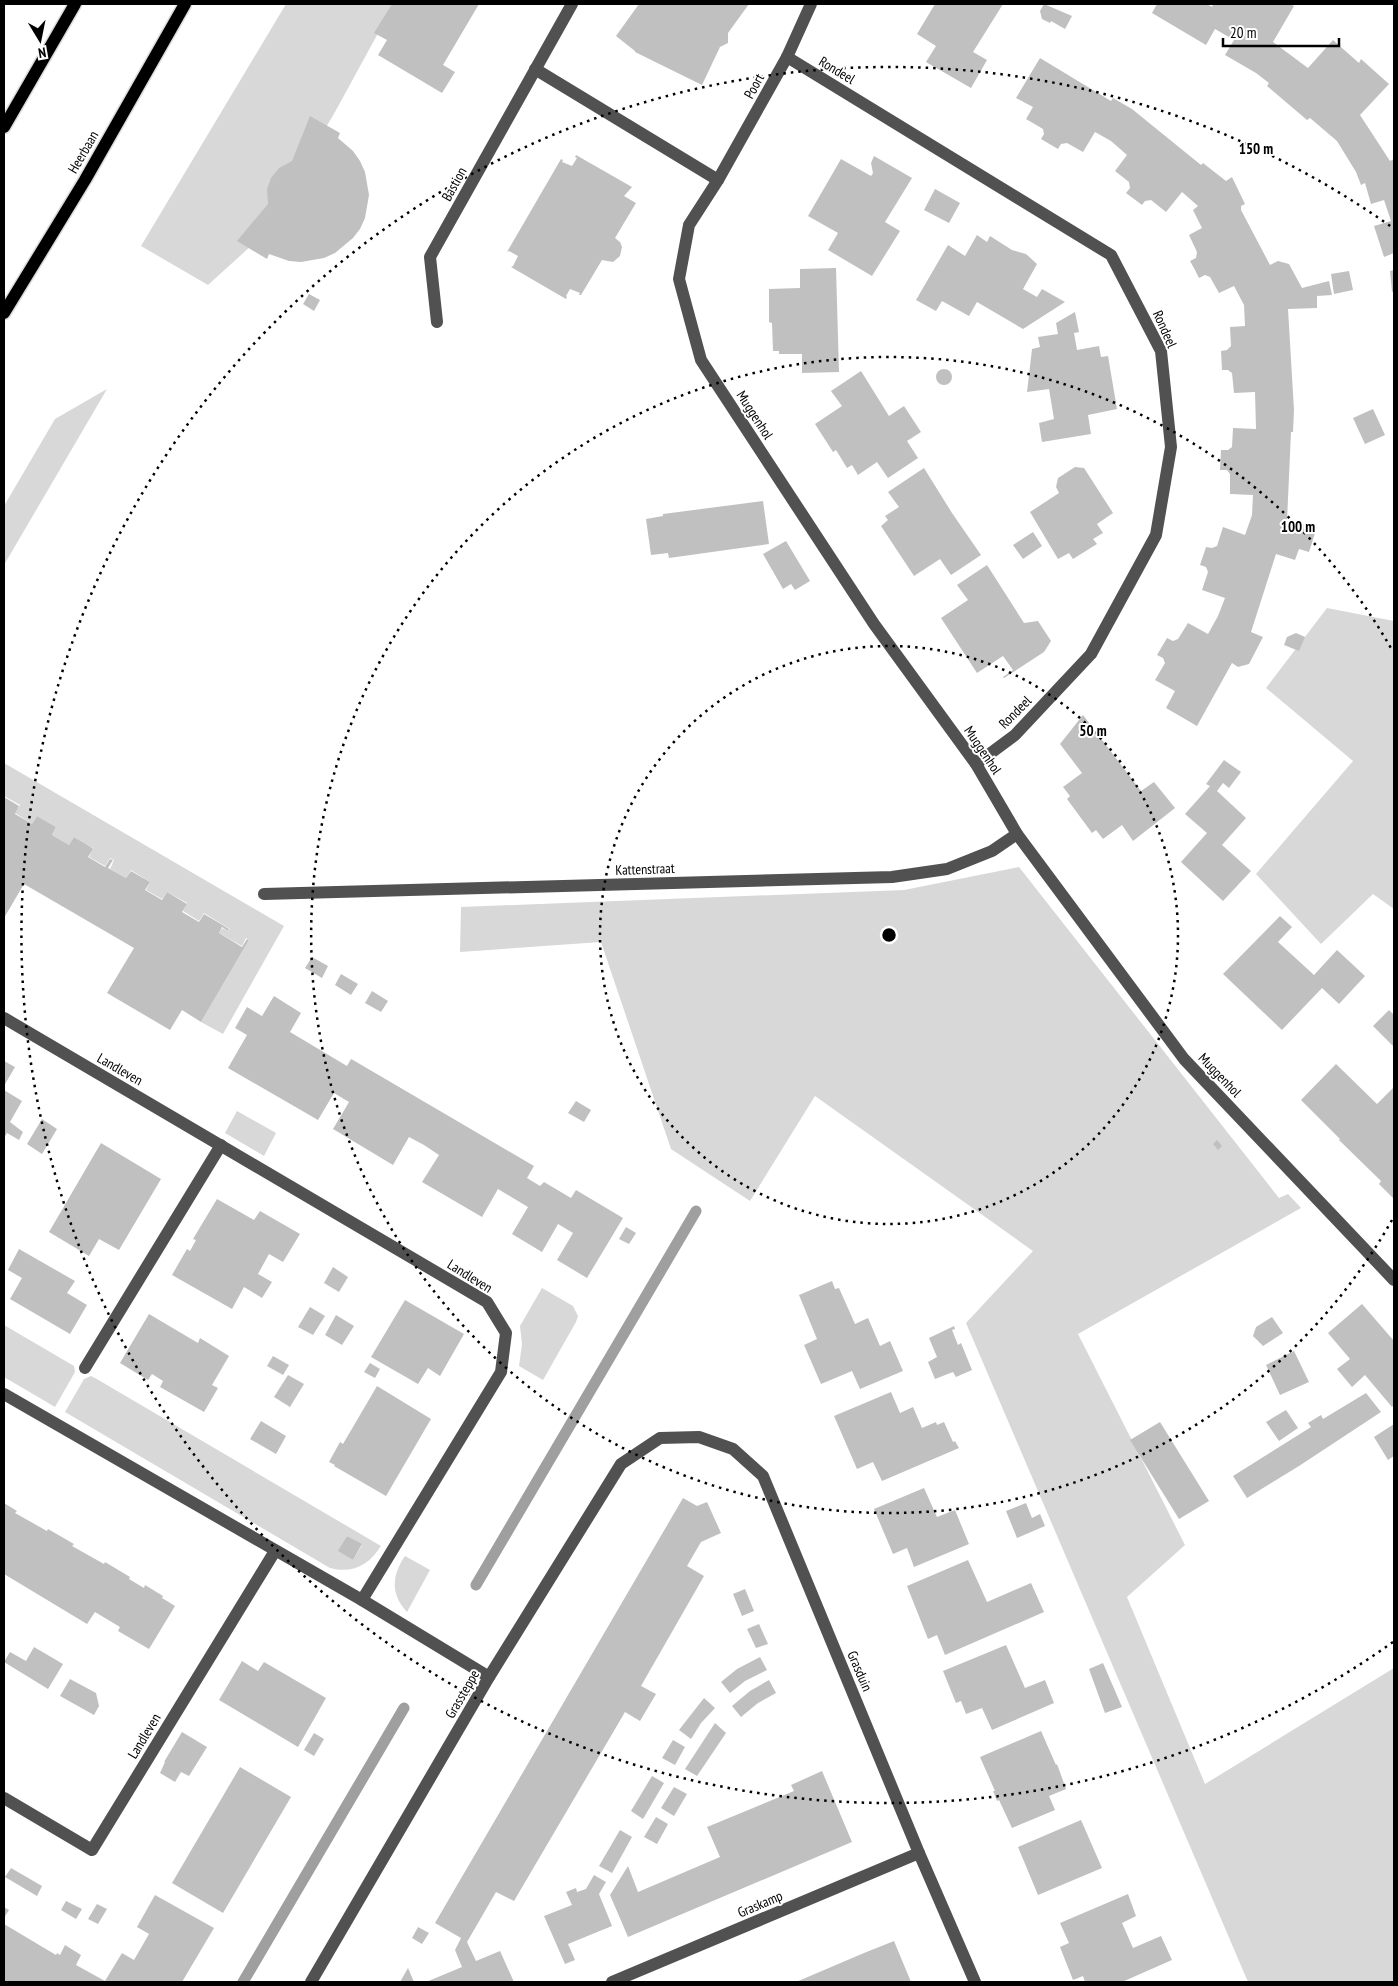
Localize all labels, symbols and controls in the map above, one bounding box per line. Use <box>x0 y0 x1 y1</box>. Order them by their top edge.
north arrow <box>15 15 65 65</box>
scale bar <box>1223 15 1339 47</box>
text: 20 m <box>1230 23 1256 42</box>
text: N <box>37 43 48 62</box>
street label: Rondeel <box>816 52 859 88</box>
street label: Poort <box>740 70 768 102</box>
street label: Heerbaan <box>64 127 102 177</box>
text: 150 m <box>1239 139 1273 158</box>
street label: Bastion <box>437 164 471 204</box>
street label: Rondeel <box>1149 307 1181 351</box>
street label: Muggenhol <box>733 387 778 443</box>
text: 100 m <box>1281 517 1315 536</box>
street label: Rondeel <box>995 691 1036 732</box>
text: 50 m <box>1079 721 1107 740</box>
street label: Muggenhol <box>960 722 1006 778</box>
street label: Kattenstraat <box>615 859 675 879</box>
centre of rings <box>880 926 898 944</box>
street label: Landleven <box>94 1049 146 1089</box>
street label: Muggenhol <box>1195 1049 1246 1101</box>
street label: Landleven <box>444 1255 496 1297</box>
street label: Grasduin <box>843 1648 877 1694</box>
street label: Grassteppe <box>441 1666 483 1722</box>
street label: Landleven <box>124 1710 164 1762</box>
street label: Graskamp <box>735 1886 785 1922</box>

